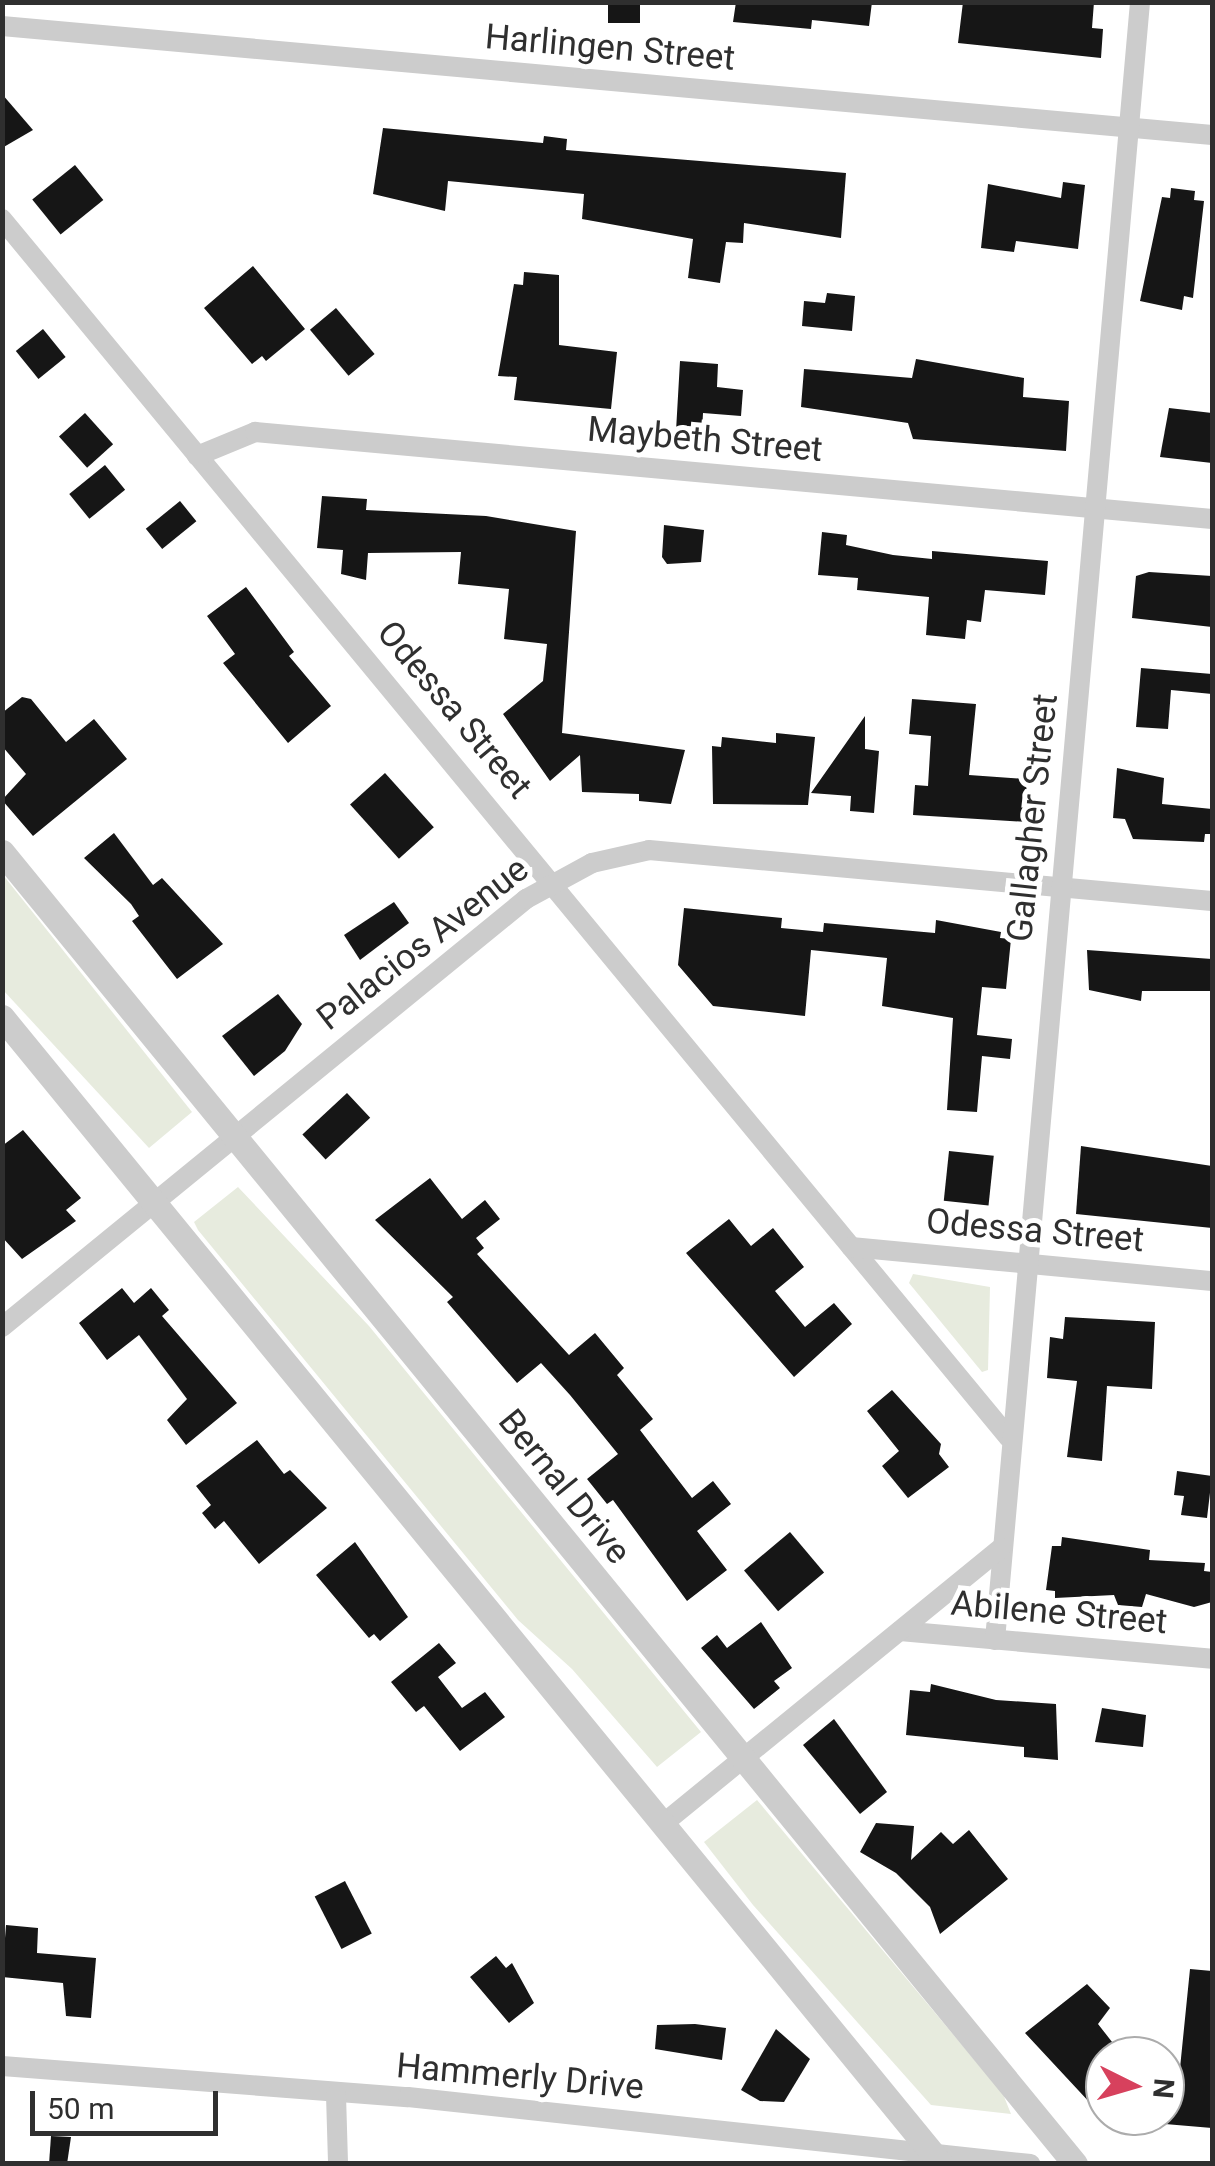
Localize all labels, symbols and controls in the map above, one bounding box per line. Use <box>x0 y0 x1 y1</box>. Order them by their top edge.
street label: Harlingen Street <box>483 16 737 80</box>
street label: Maybeth Street <box>586 409 824 471</box>
street label: Odessa Street <box>368 613 540 807</box>
street label: Gallagher Street <box>999 692 1067 944</box>
street label: Palacios Avenue <box>309 849 537 1039</box>
street label: Odessa Street <box>924 1201 1146 1261</box>
street label: Bernal Drive <box>489 1401 639 1573</box>
street label: Abilene Street <box>949 1583 1169 1643</box>
north arrow <box>1085 2036 1185 2136</box>
street label: Hammerly Drive <box>395 2045 645 2109</box>
scale bar <box>35 2071 222 2133</box>
text: N <box>1146 2077 1181 2100</box>
text: 50 m <box>47 2091 114 2126</box>

